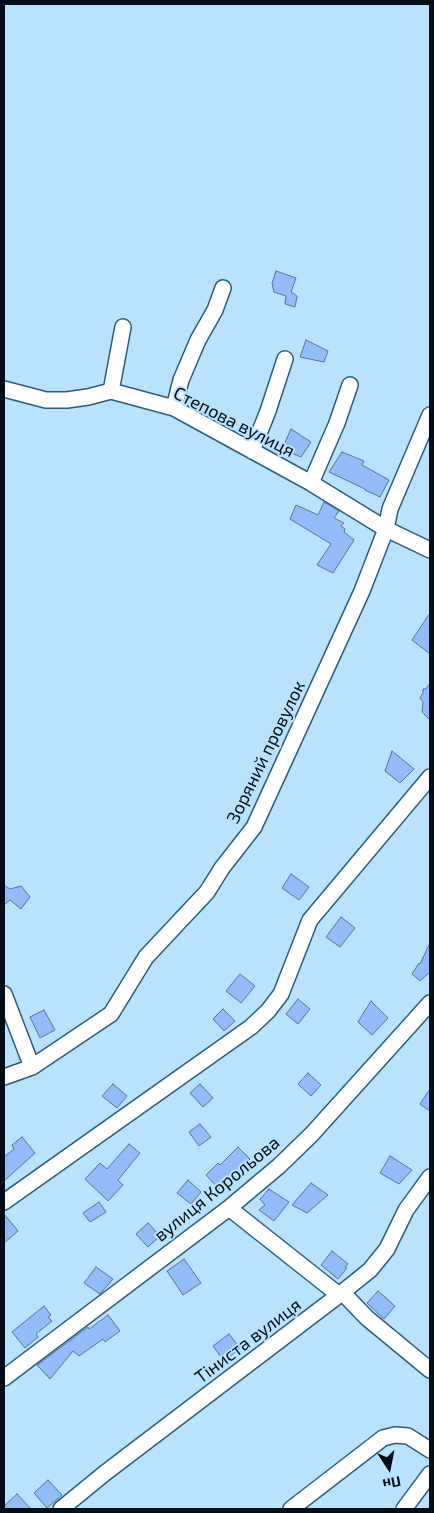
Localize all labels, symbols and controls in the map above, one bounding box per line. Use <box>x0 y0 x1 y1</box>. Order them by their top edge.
street label: Степова вулиця <box>170 382 298 462</box>
street label: Зоряний провулок <box>222 677 310 827</box>
street label: вулиця Корольова <box>150 1132 284 1246</box>
street label: Тіниста вулиця <box>191 1294 305 1388</box>
north arrow <box>364 1443 414 1493</box>
text: Пн <box>381 1473 403 1493</box>

